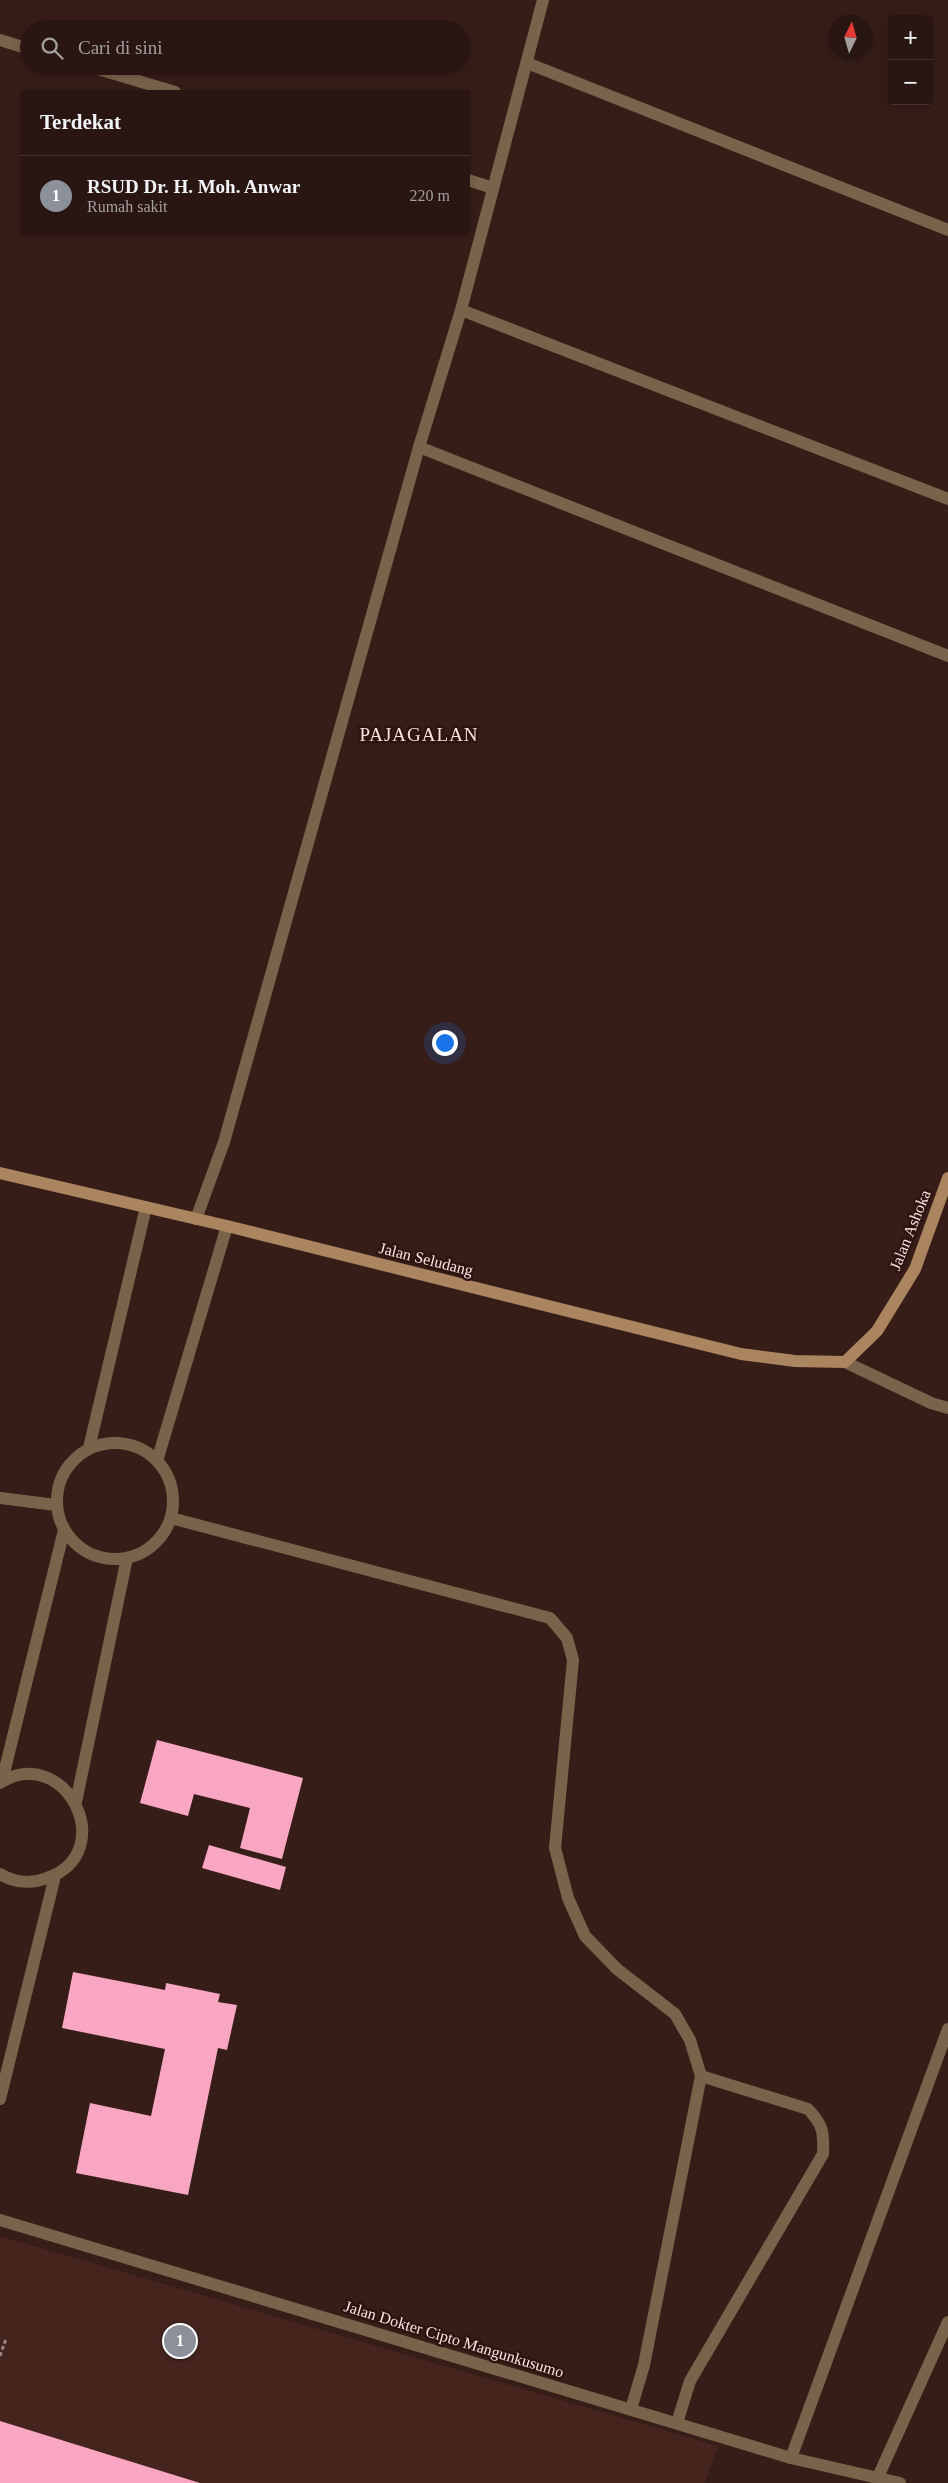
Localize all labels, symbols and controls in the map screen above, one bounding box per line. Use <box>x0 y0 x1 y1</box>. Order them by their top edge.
north arrow <box>828 15 873 60</box>
map controls <box>888 15 933 105</box>
button: + <box>888 15 933 60</box>
search box <box>20 20 470 75</box>
icon: search <box>38 34 66 62</box>
text: Cari di sini <box>78 37 162 58</box>
button: − <box>888 60 933 105</box>
text: Terdekat <box>40 110 121 134</box>
text: RSUD Dr. H. Moh. Anwar <box>87 176 300 197</box>
text: 1 <box>52 187 60 204</box>
text: 220 m <box>410 187 450 204</box>
text: Rumah sakit <box>87 198 167 215</box>
district label: PAJAGALAN <box>359 724 479 745</box>
your location <box>432 1030 458 1056</box>
street label: Jalan Ashoka <box>886 1187 934 1273</box>
street label: Jalan Seludang <box>377 1239 475 1280</box>
street label: Jalan Dokter Cipto Mangunkusumo <box>342 2297 566 2382</box>
pin: 1 <box>164 2322 196 2360</box>

